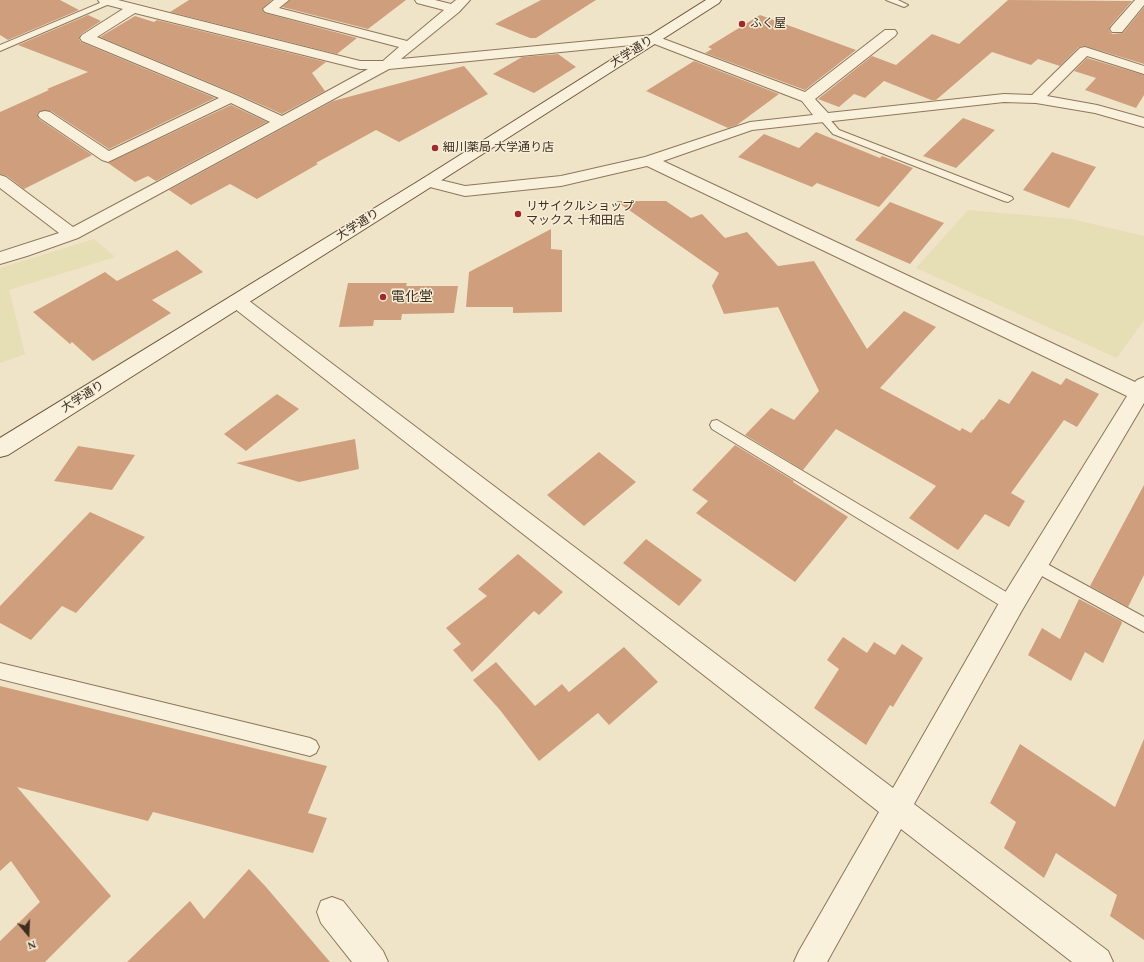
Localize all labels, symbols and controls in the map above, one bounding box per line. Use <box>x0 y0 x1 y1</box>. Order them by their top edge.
place label: ふく屋 <box>750 17 786 31</box>
marker: ふく屋 <box>737 19 747 29</box>
street label: 大学通り <box>608 33 656 71</box>
place label: 細川薬局 大学通り店 <box>443 141 554 155</box>
marker: 細川薬局 大学通り店 <box>430 143 440 153</box>
place label: リサイクルショップ マックス 十和田店 <box>526 200 634 228</box>
street label: 大学通り <box>334 206 382 244</box>
marker: リサイクルショップ マックス 十和田店 <box>513 209 523 219</box>
place label: 電化堂 <box>391 289 433 305</box>
marker: 電化堂 <box>378 292 388 302</box>
street label: 大学通り <box>59 378 107 416</box>
north arrow <box>8 914 48 954</box>
text: N <box>26 938 38 952</box>

